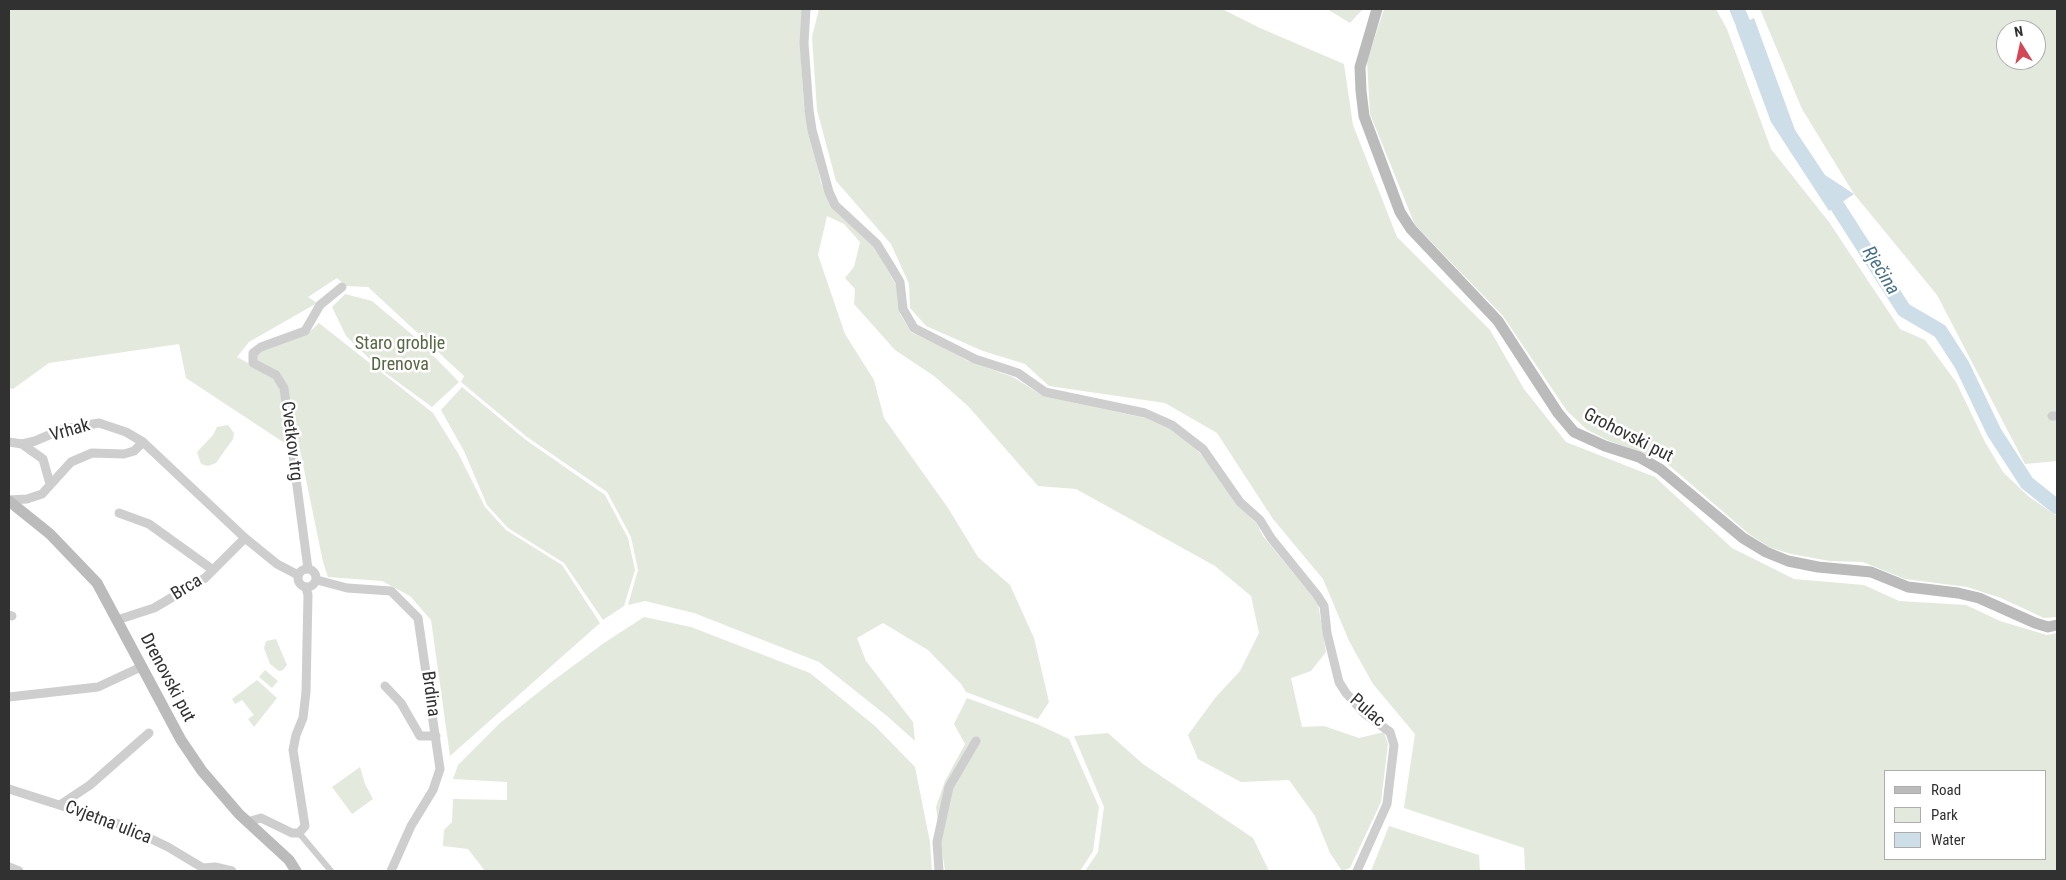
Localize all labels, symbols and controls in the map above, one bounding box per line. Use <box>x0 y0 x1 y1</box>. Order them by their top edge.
north arrow <box>1996 20 2046 70</box>
text: N <box>2013 23 2024 40</box>
water label: Rječina <box>1856 242 1904 300</box>
park label: Staro groblje Drenova <box>355 333 445 376</box>
street label: Cvetkov trg <box>275 400 307 482</box>
street label: Grohovski put <box>1580 404 1676 468</box>
street label: Vrhak <box>47 415 93 447</box>
street label: Brca <box>168 570 206 606</box>
street label: Drenovski put <box>135 630 199 726</box>
street label: Brdina <box>416 670 444 718</box>
street label: Pulac <box>1345 690 1389 732</box>
legend <box>1884 770 2046 860</box>
text: Road <box>1931 781 1961 799</box>
street label: Cvjetna ulica <box>62 797 154 849</box>
text: Park <box>1931 806 1958 824</box>
text: Water <box>1931 831 1965 849</box>

